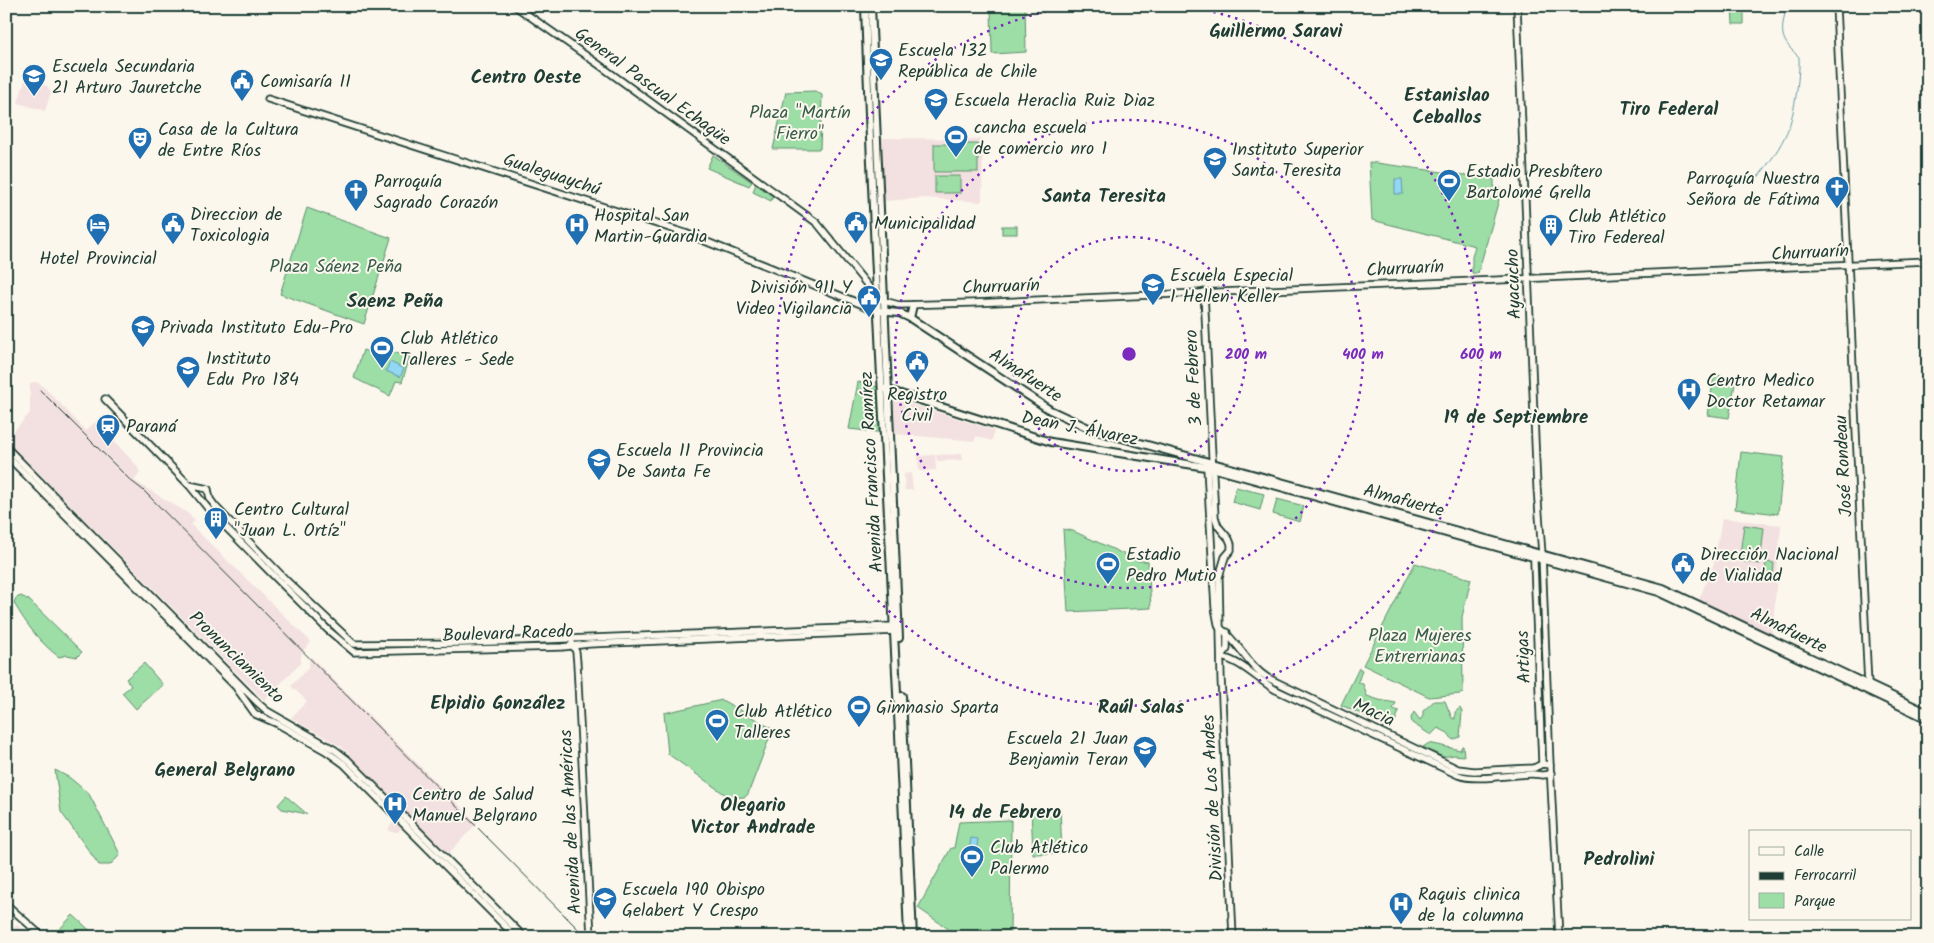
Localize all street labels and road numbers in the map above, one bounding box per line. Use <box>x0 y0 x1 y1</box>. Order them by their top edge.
street label: General Pascual Echagüe <box>568 20 736 154</box>
street label: Gualeguaychú <box>499 146 604 205</box>
street label: Churruarín <box>1770 237 1850 270</box>
street label: Ayacucho <box>1499 248 1530 320</box>
street label: Churruarín <box>1365 253 1445 286</box>
street label: Churruarín <box>962 272 1041 303</box>
street label: 3 de Febrero <box>1177 329 1212 427</box>
street label: Almafuerte <box>983 342 1068 411</box>
street label: Avenida Francisco Ramírez <box>853 371 892 573</box>
street label: Dean J. Álvarez <box>1019 404 1141 455</box>
street label: José Rondeau <box>1827 414 1862 518</box>
street label: Almafuerte <box>1360 477 1447 526</box>
street label: Almafuerte <box>1745 600 1832 663</box>
street label: Pronunciamiento <box>181 605 291 712</box>
street label: Boulevard Racedo <box>442 618 574 651</box>
street label: Artigas <box>1509 630 1540 684</box>
street label: Macia <box>1348 691 1399 736</box>
street label: División de Los Andes <box>1195 713 1232 882</box>
street label: Avenida de las Américas <box>552 729 591 915</box>

